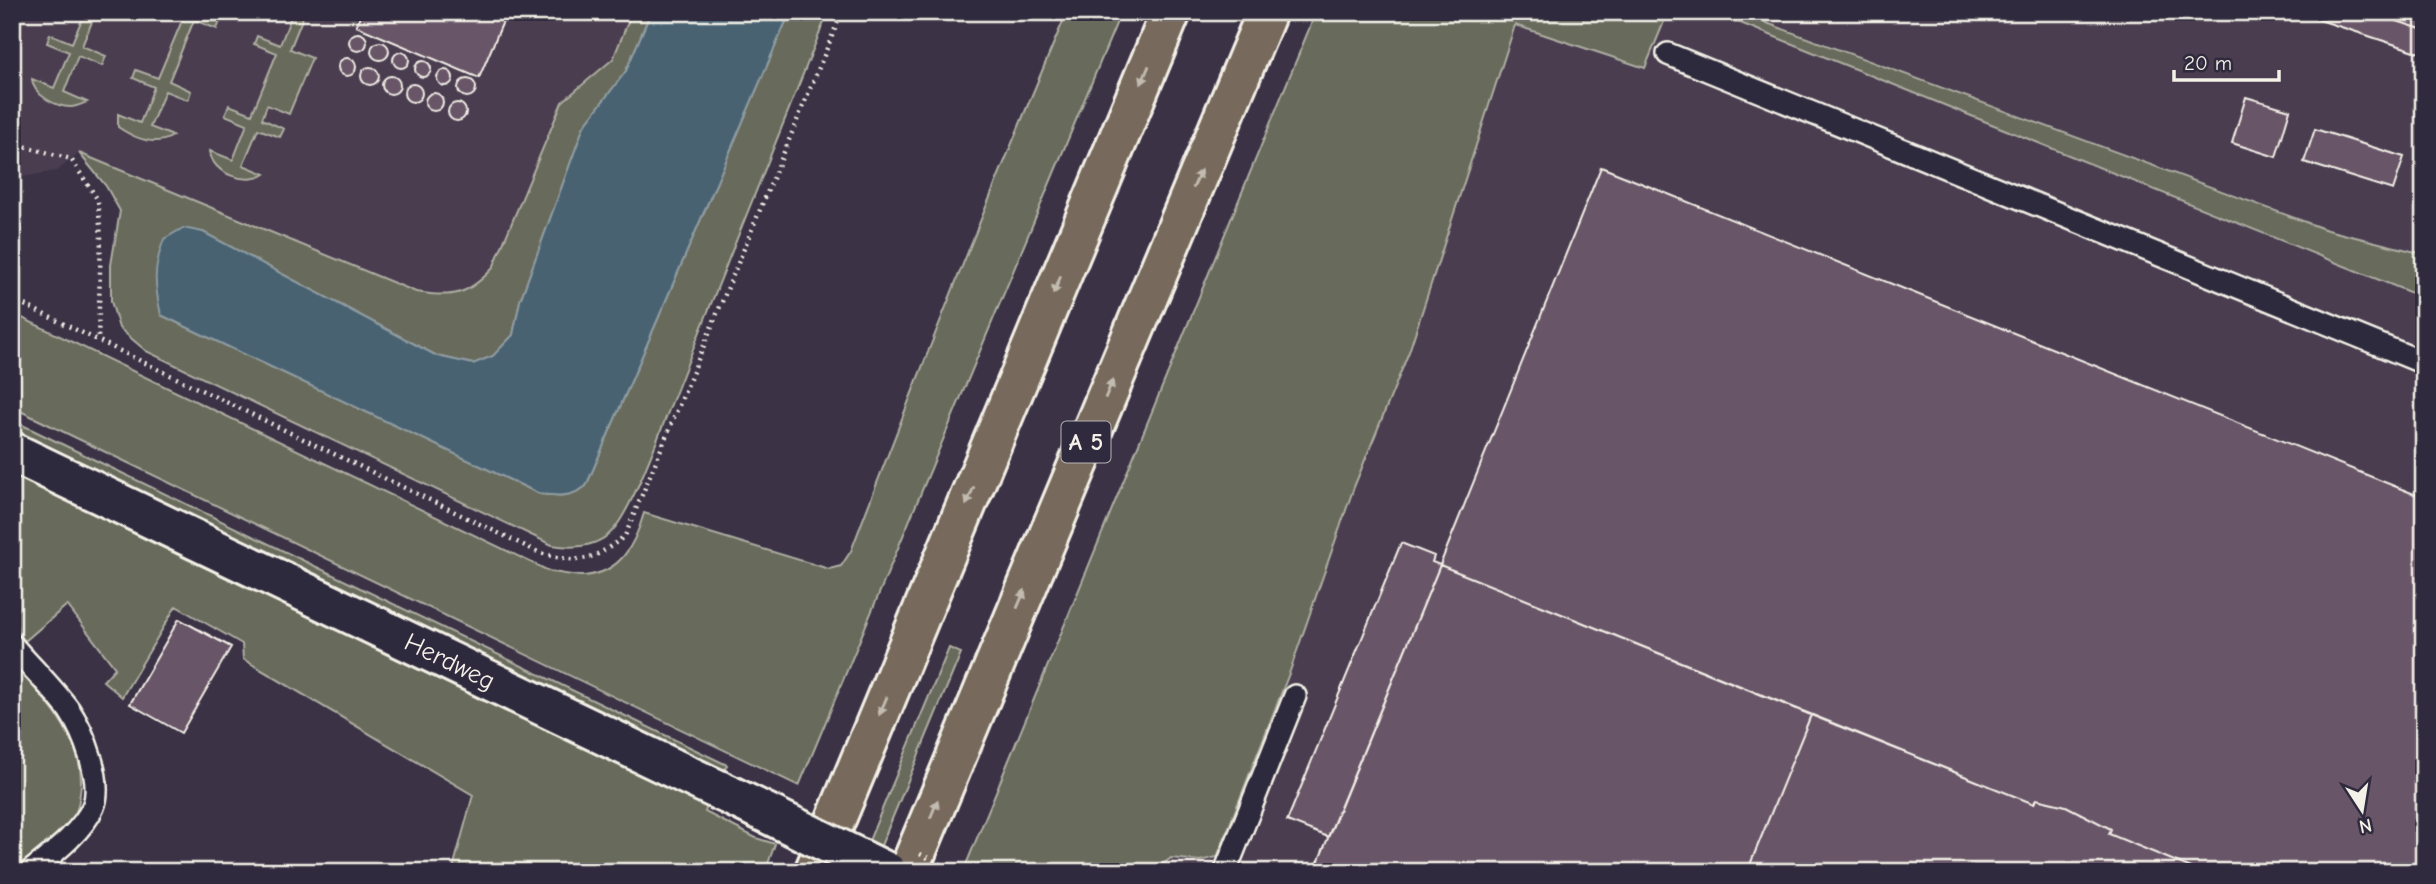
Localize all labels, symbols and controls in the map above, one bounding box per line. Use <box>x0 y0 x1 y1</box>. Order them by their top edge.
scale bar <box>2174 38 2278 82</box>
text: 20 m <box>2184 51 2232 75</box>
one-way arrow <box>1139 65 1150 86</box>
one-way arrow <box>1191 168 1202 189</box>
one-way arrow <box>1052 275 1063 296</box>
one-way arrow <box>1103 378 1114 399</box>
road number: A 5 <box>1062 422 1110 462</box>
one-way arrow <box>964 485 975 506</box>
one-way arrow <box>1016 588 1027 609</box>
street label: Herdweg <box>399 627 500 697</box>
one-way arrow <box>877 695 888 716</box>
north arrow <box>2328 776 2398 846</box>
one-way arrow <box>928 798 939 819</box>
text: N <box>2357 814 2374 838</box>

